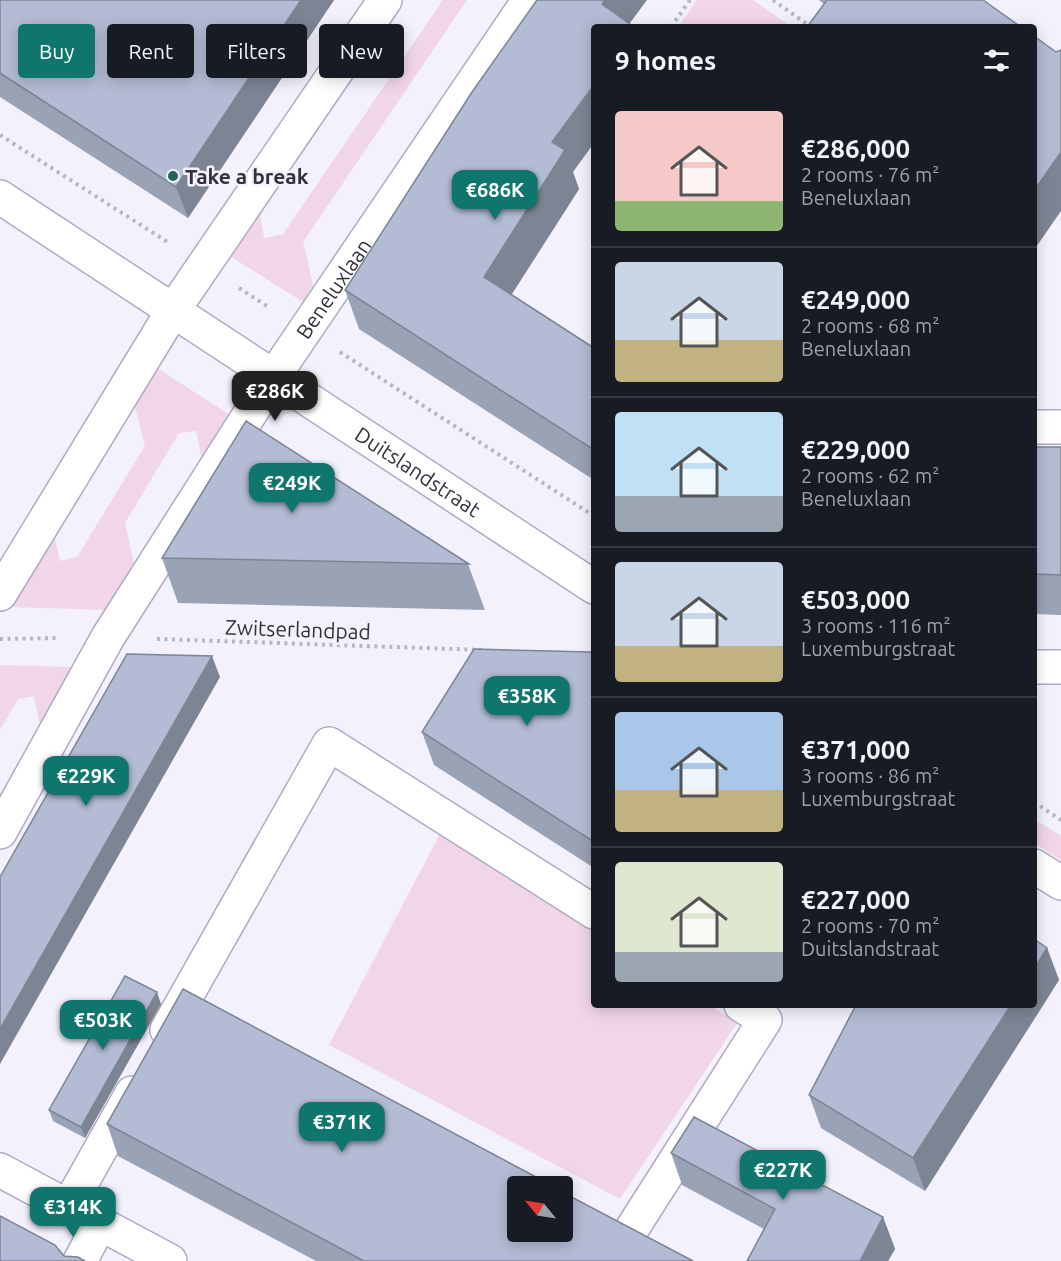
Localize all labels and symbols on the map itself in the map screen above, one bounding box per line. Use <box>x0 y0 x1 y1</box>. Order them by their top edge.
place label: Take a break <box>185 164 309 188</box>
marker: Take a break <box>166 169 180 183</box>
pin: €686K <box>453 170 537 221</box>
street label: Beneluxlaan <box>291 234 376 343</box>
pin: €286K <box>233 371 317 422</box>
street label: Duitslandstraat <box>351 422 485 521</box>
pin: €249K <box>250 463 334 514</box>
street label: Zwitserlandpad <box>225 614 371 644</box>
pin: €358K <box>485 676 569 727</box>
pin: €229K <box>44 756 128 807</box>
pin: €503K <box>61 1000 145 1051</box>
pin: €371K <box>300 1102 384 1153</box>
pin: €227K <box>741 1150 825 1201</box>
north arrow <box>507 1176 573 1242</box>
pin: €314K <box>31 1187 115 1238</box>

